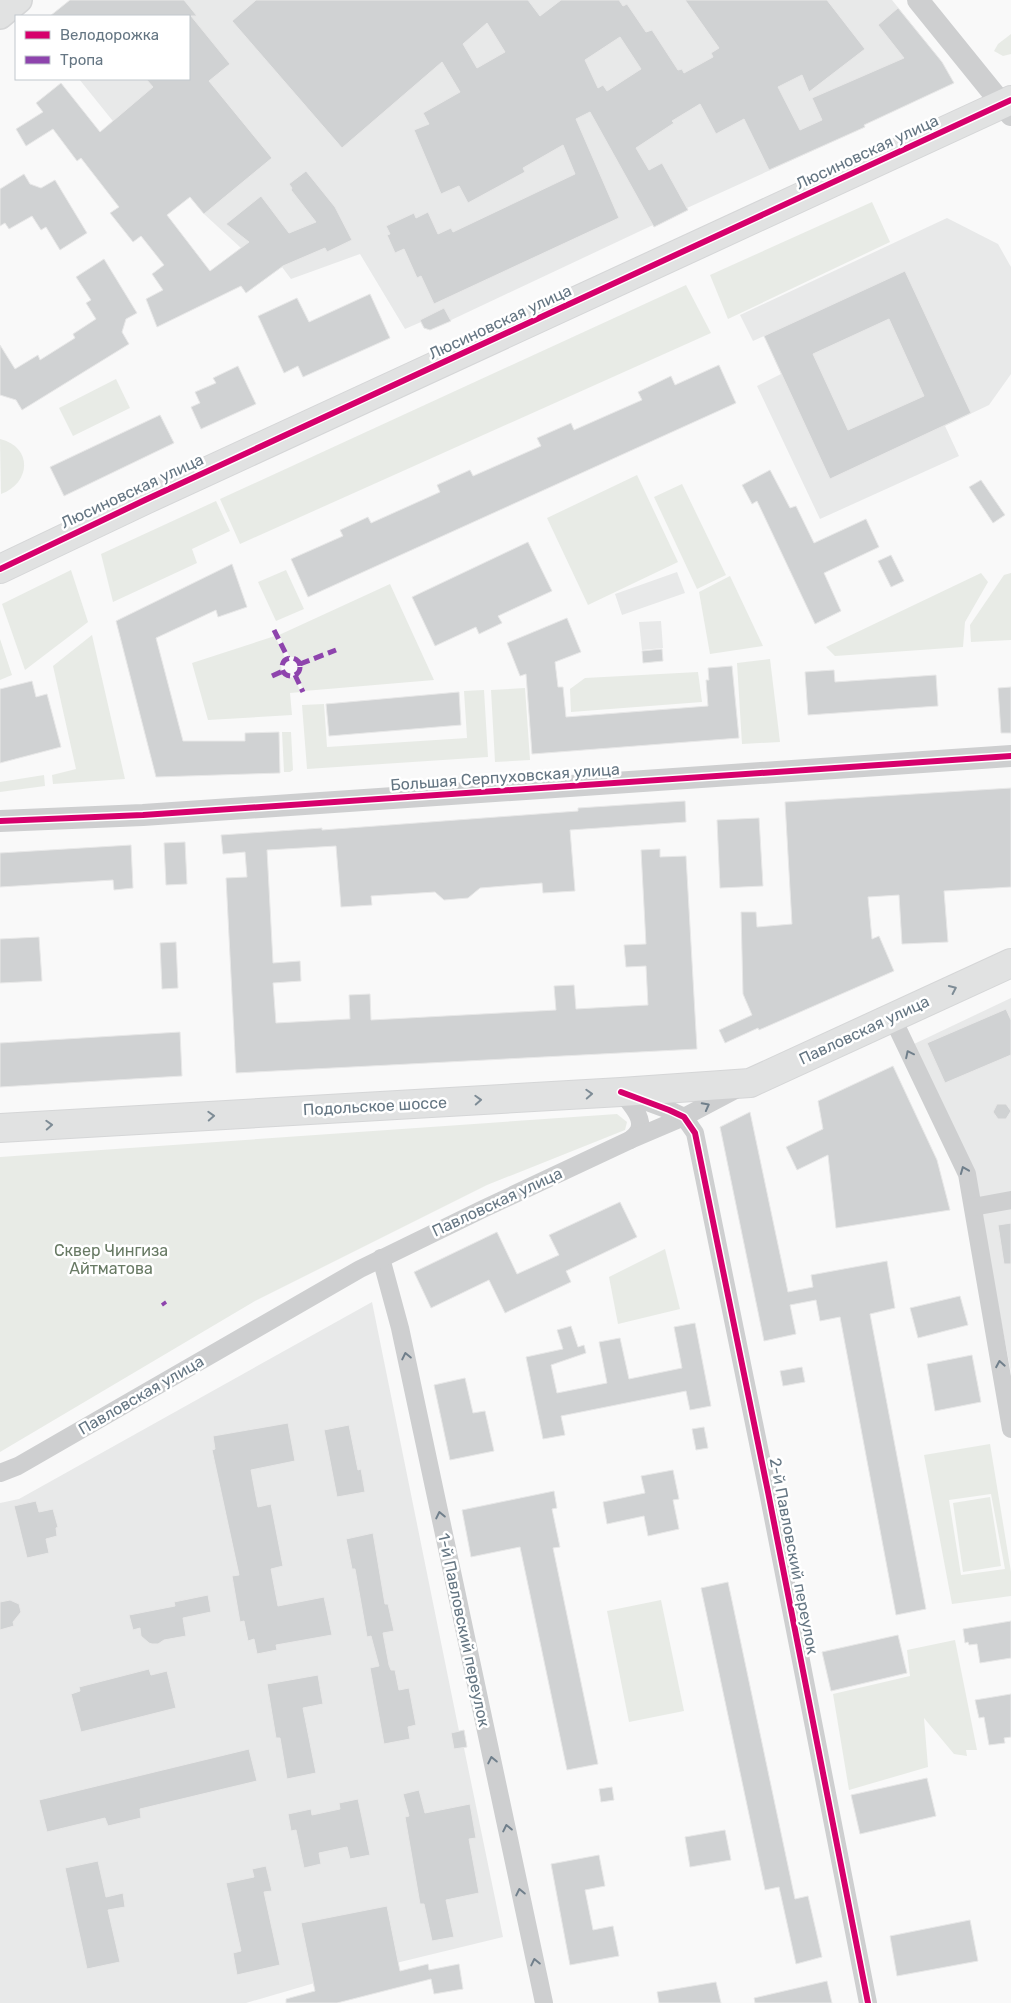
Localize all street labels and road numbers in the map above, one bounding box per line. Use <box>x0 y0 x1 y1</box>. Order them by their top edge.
street label: Люсиновская улица <box>793 111 941 193</box>
street label: Люсиновская улица <box>426 281 574 363</box>
street label: Люсиновская улица <box>58 450 206 532</box>
street label: Большая Серпуховская улица <box>390 760 620 794</box>
street label: Павловская улица <box>796 991 932 1069</box>
street label: Подольское шоссе <box>303 1093 447 1119</box>
street label: Павловская улица <box>429 1163 565 1241</box>
street label: Павловская улица <box>75 1351 207 1439</box>
street label: 2-й Павловский переулок <box>766 1456 822 1656</box>
street label: 1-й Павловский переулок <box>434 1531 494 1729</box>

